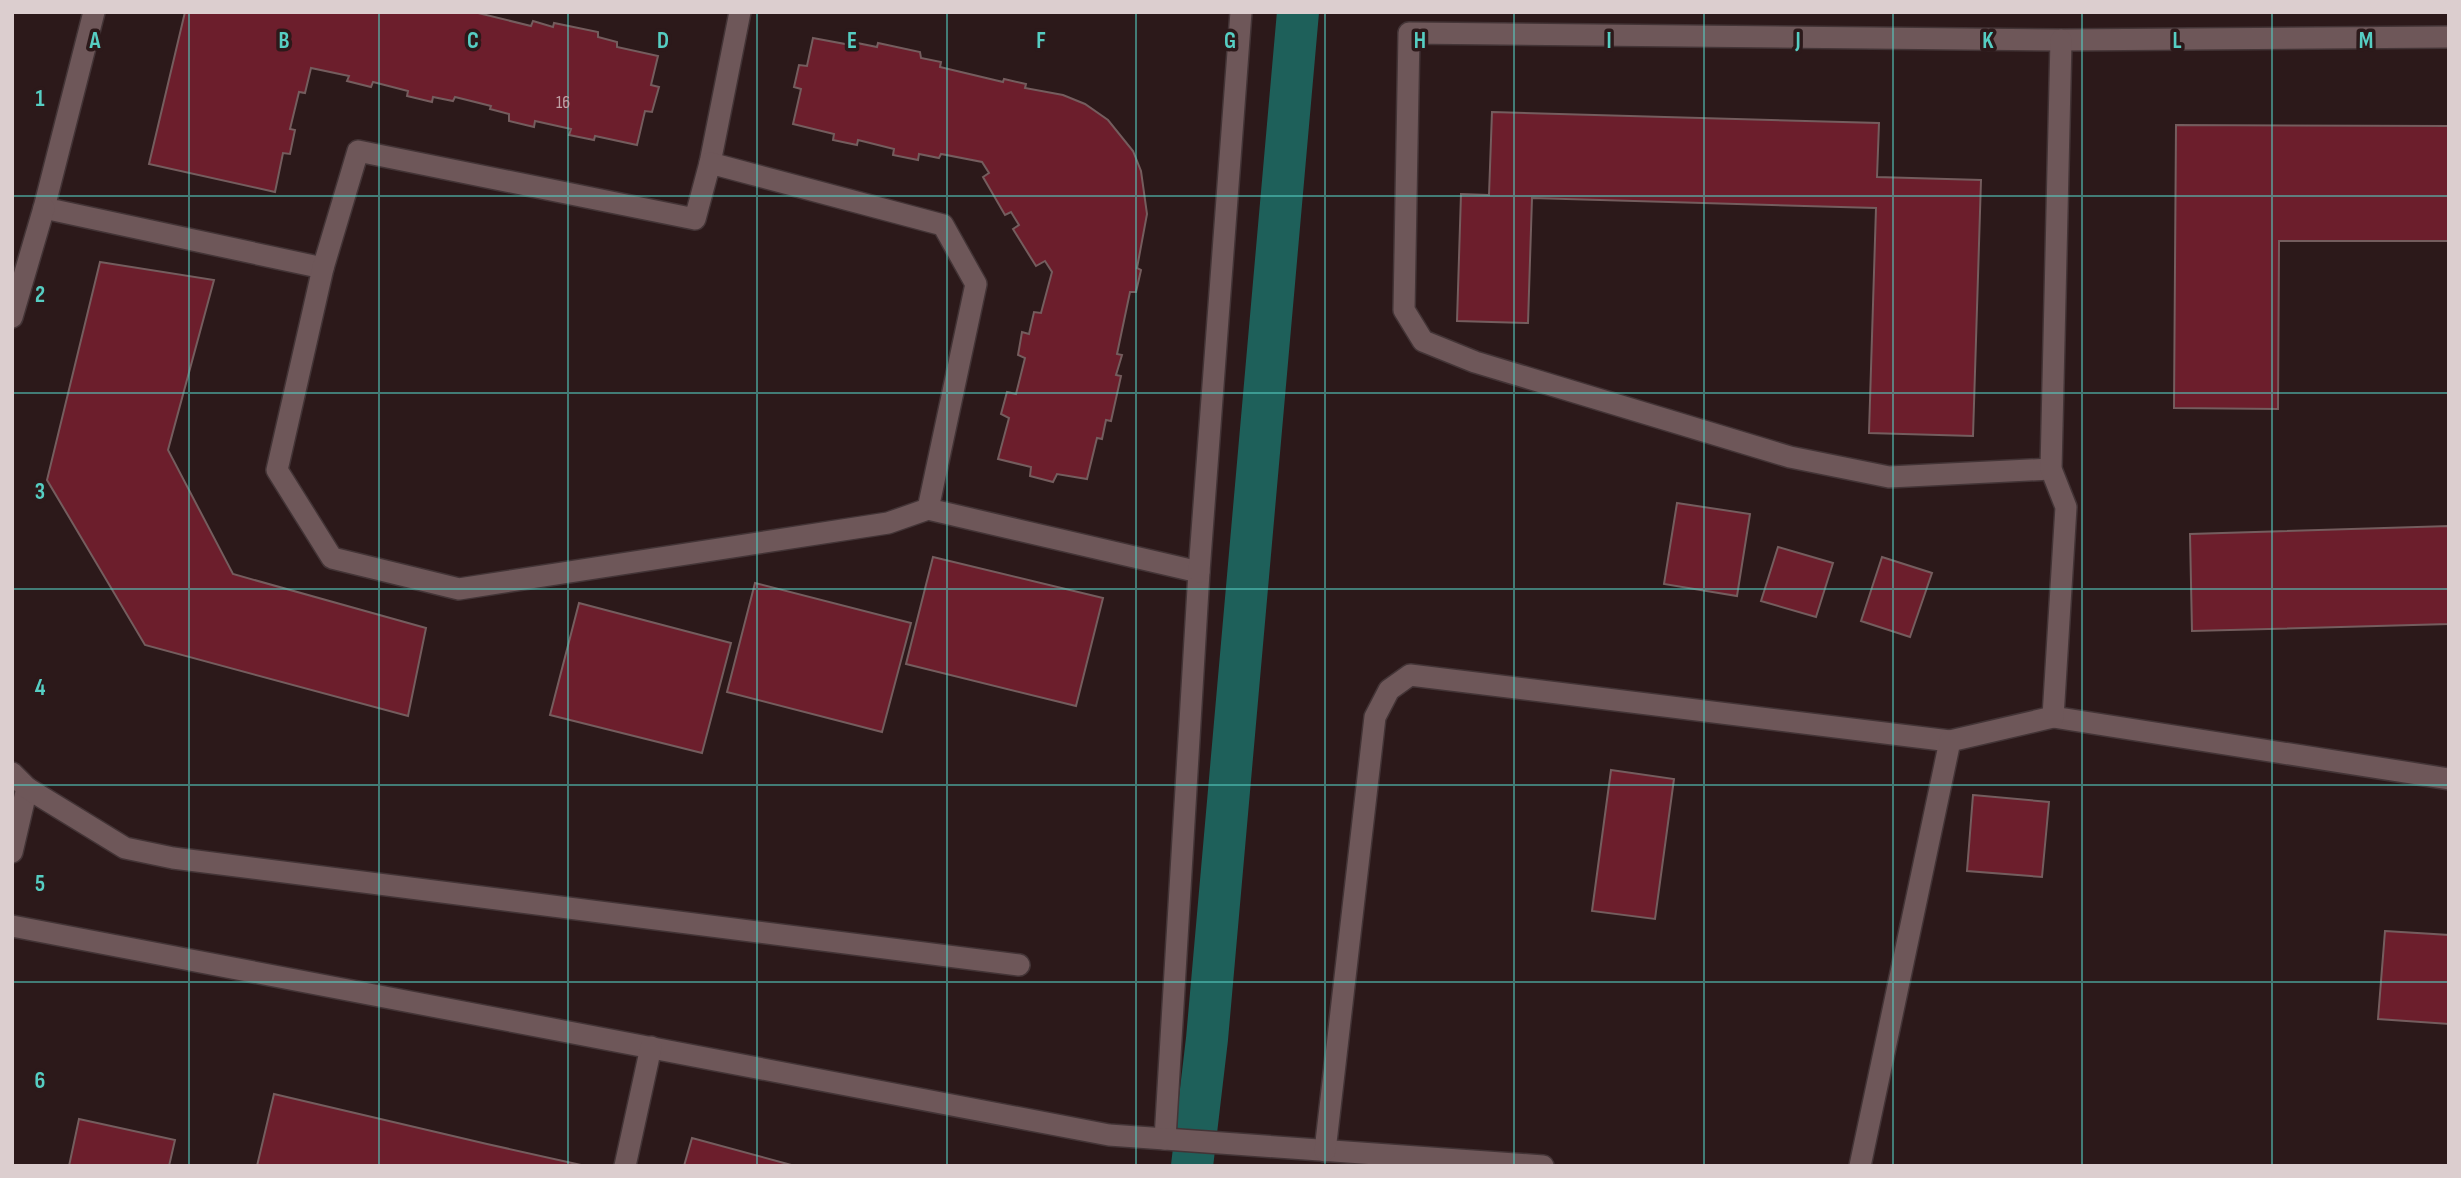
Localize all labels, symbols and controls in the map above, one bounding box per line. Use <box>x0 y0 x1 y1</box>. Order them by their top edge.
text: A <box>89 27 102 55</box>
text: B <box>279 27 290 55</box>
text: C <box>467 27 479 55</box>
text: D <box>657 27 669 55</box>
text: E <box>847 27 857 55</box>
text: F <box>1036 27 1046 55</box>
text: G <box>1224 27 1236 55</box>
text: H <box>1414 27 1426 55</box>
text: I <box>1606 27 1612 55</box>
text: J <box>1794 27 1801 55</box>
text: K <box>1982 27 1994 55</box>
text: L <box>2172 27 2182 55</box>
text: M <box>2359 27 2373 55</box>
text: 1 <box>35 85 45 113</box>
house number: 16 <box>556 92 570 113</box>
text: 2 <box>35 281 45 309</box>
text: 3 <box>35 478 45 506</box>
text: 4 <box>35 674 46 702</box>
text: 5 <box>35 870 45 898</box>
text: 6 <box>35 1067 45 1095</box>

